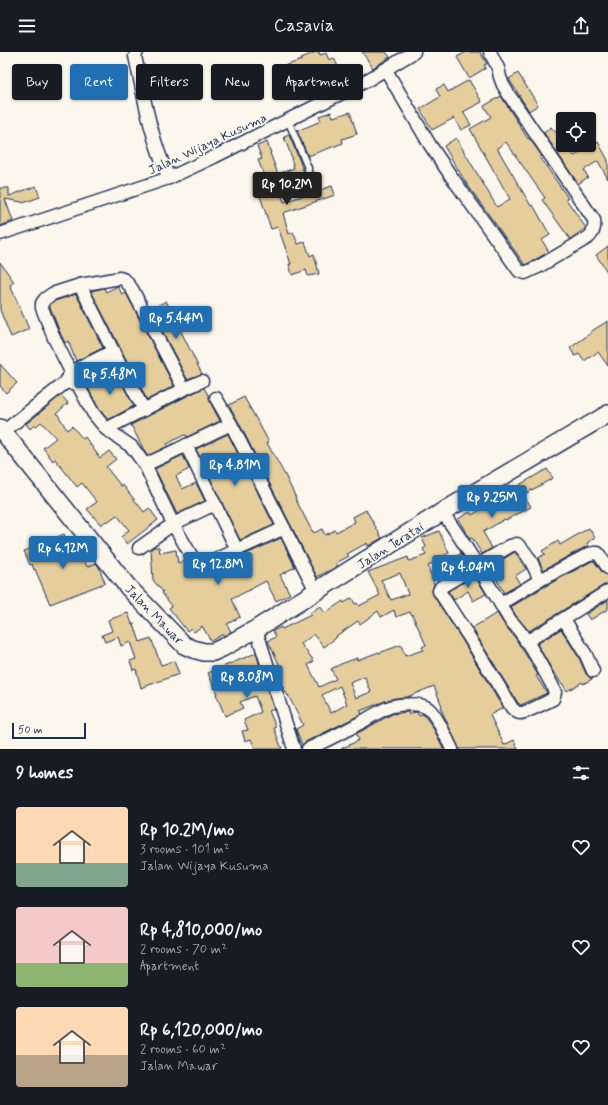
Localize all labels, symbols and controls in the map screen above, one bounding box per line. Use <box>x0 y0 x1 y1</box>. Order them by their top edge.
text: Casavia <box>274 14 334 38</box>
icon: menu <box>16 15 38 37</box>
icon: share <box>570 15 592 37</box>
chip: Buy <box>12 64 62 100</box>
chip: Rent <box>70 64 128 100</box>
chip: Filters <box>136 64 203 100</box>
chip: New <box>211 64 264 100</box>
chip: Apartment <box>272 64 363 100</box>
street label: Jalan Wijaya Kusuma <box>146 109 270 179</box>
map controls <box>556 112 596 152</box>
button: locate <box>556 112 596 152</box>
pin: Rp 10.2M <box>246 172 328 206</box>
text: Rp 10.2M <box>262 176 312 193</box>
pin: Rp 5.44M <box>135 306 217 340</box>
text: Rp 5.44M <box>149 310 203 327</box>
pin: Rp 5.48M <box>69 362 151 396</box>
text: Rp 5.48M <box>83 366 137 383</box>
pin: Rp 4.81M <box>194 453 276 487</box>
text: Rp 4.81M <box>209 457 261 474</box>
pin: Rp 9.25M <box>451 485 533 519</box>
text: Rp 9.25M <box>467 489 517 506</box>
street label: Jalan Teratai <box>354 519 427 573</box>
pin: Rp 6.12M <box>22 536 104 570</box>
text: Rp 6.12M <box>38 540 88 557</box>
pin: Rp 12.8M <box>177 552 259 586</box>
pin: Rp 4.04M <box>427 555 509 589</box>
text: Rp 12.8M <box>193 556 243 573</box>
text: Rp 4.04M <box>441 559 495 576</box>
street label: Jalan Mawar <box>121 581 188 650</box>
pin: Rp 8.08M <box>206 665 288 699</box>
text: Rp 8.08M <box>221 669 273 686</box>
scale bar <box>12 721 86 740</box>
text: 50 m <box>18 723 43 737</box>
text: 9 homes <box>16 762 73 784</box>
icon: filters <box>570 762 592 784</box>
text: Rp 10.2M/mo <box>140 819 234 841</box>
icon: home <box>48 823 96 871</box>
icon: heart <box>570 836 592 858</box>
text: 3 rooms · 101 m² <box>140 841 229 858</box>
text: Jalan Wijaya Kusuma <box>140 858 269 875</box>
text: Rp 4,810,000/mo <box>140 919 262 941</box>
icon: home <box>48 923 96 971</box>
icon: heart <box>570 936 592 958</box>
text: 2 rooms · 70 m² <box>140 941 227 958</box>
text: Apartment <box>140 958 199 975</box>
text: Rp 6,120,000/mo <box>140 1019 263 1041</box>
icon: home <box>48 1023 96 1071</box>
icon: heart <box>570 1036 592 1058</box>
text: 2 rooms · 60 m² <box>140 1041 226 1058</box>
text: Jalan Mawar <box>140 1058 218 1075</box>

